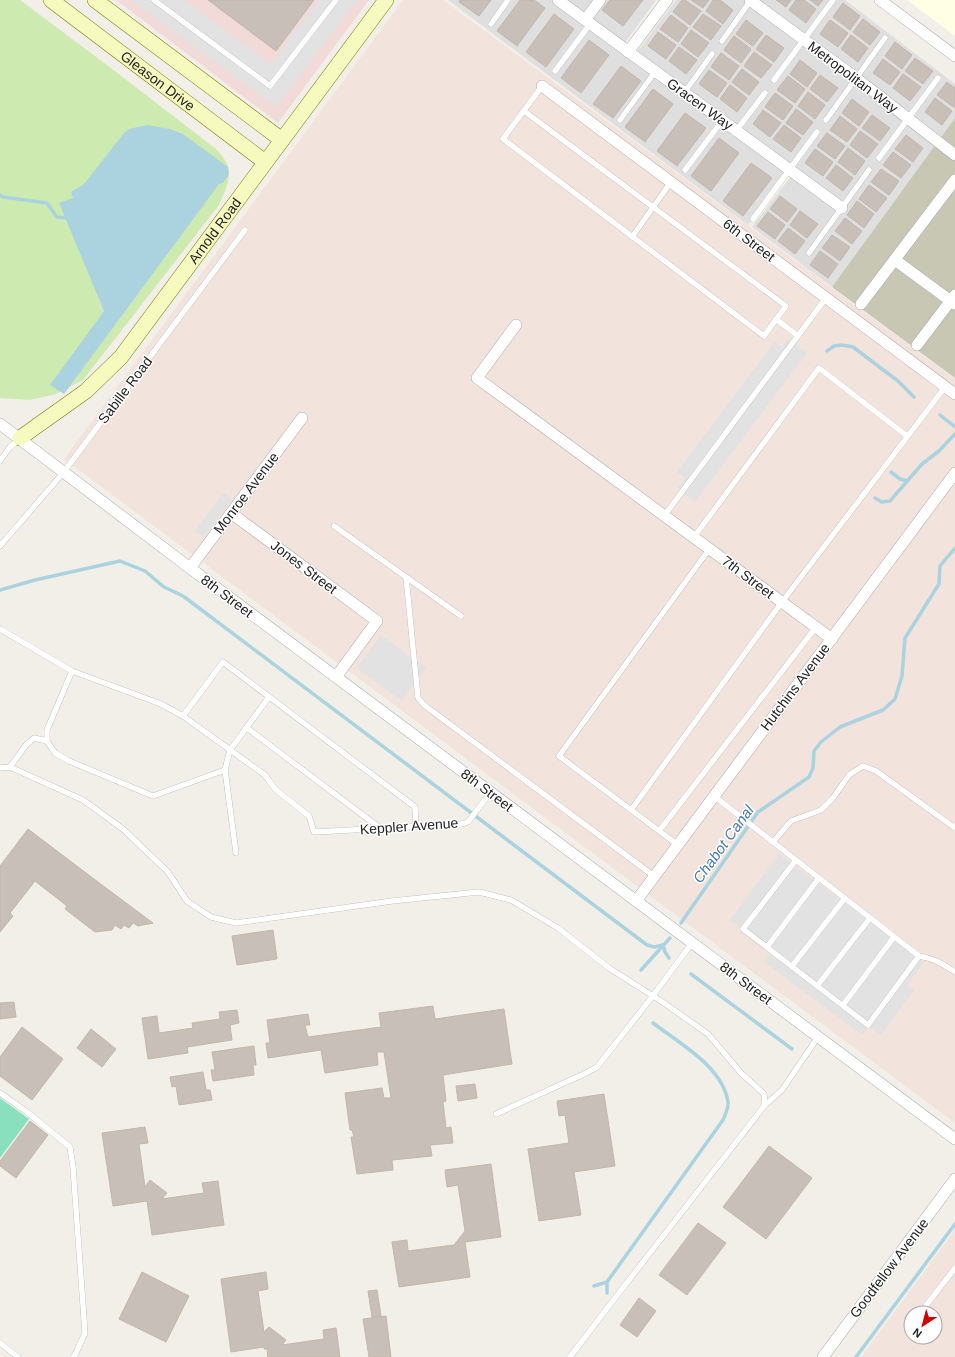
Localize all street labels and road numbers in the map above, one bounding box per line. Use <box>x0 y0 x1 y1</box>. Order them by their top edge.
street label: Metropolitan Way <box>805 38 901 116</box>
street label: Gleason Drive <box>118 48 198 114</box>
street label: Gracen Way <box>664 75 736 133</box>
street label: Arnold Road <box>185 195 244 267</box>
street label: 6th Street <box>720 215 778 265</box>
street label: Sabille Road <box>95 353 155 427</box>
street label: Monroe Avenue <box>210 449 282 537</box>
street label: Jones Street <box>268 537 340 597</box>
street label: 7th Street <box>719 552 777 602</box>
street label: 8th Street <box>198 571 256 621</box>
street label: Hutchins Avenue <box>757 640 833 734</box>
street label: 8th Street <box>458 765 516 815</box>
street label: Keppler Avenue <box>359 815 459 837</box>
street label: 8th Street <box>717 958 775 1008</box>
street label: Goodfellow Avenue <box>846 1215 932 1321</box>

